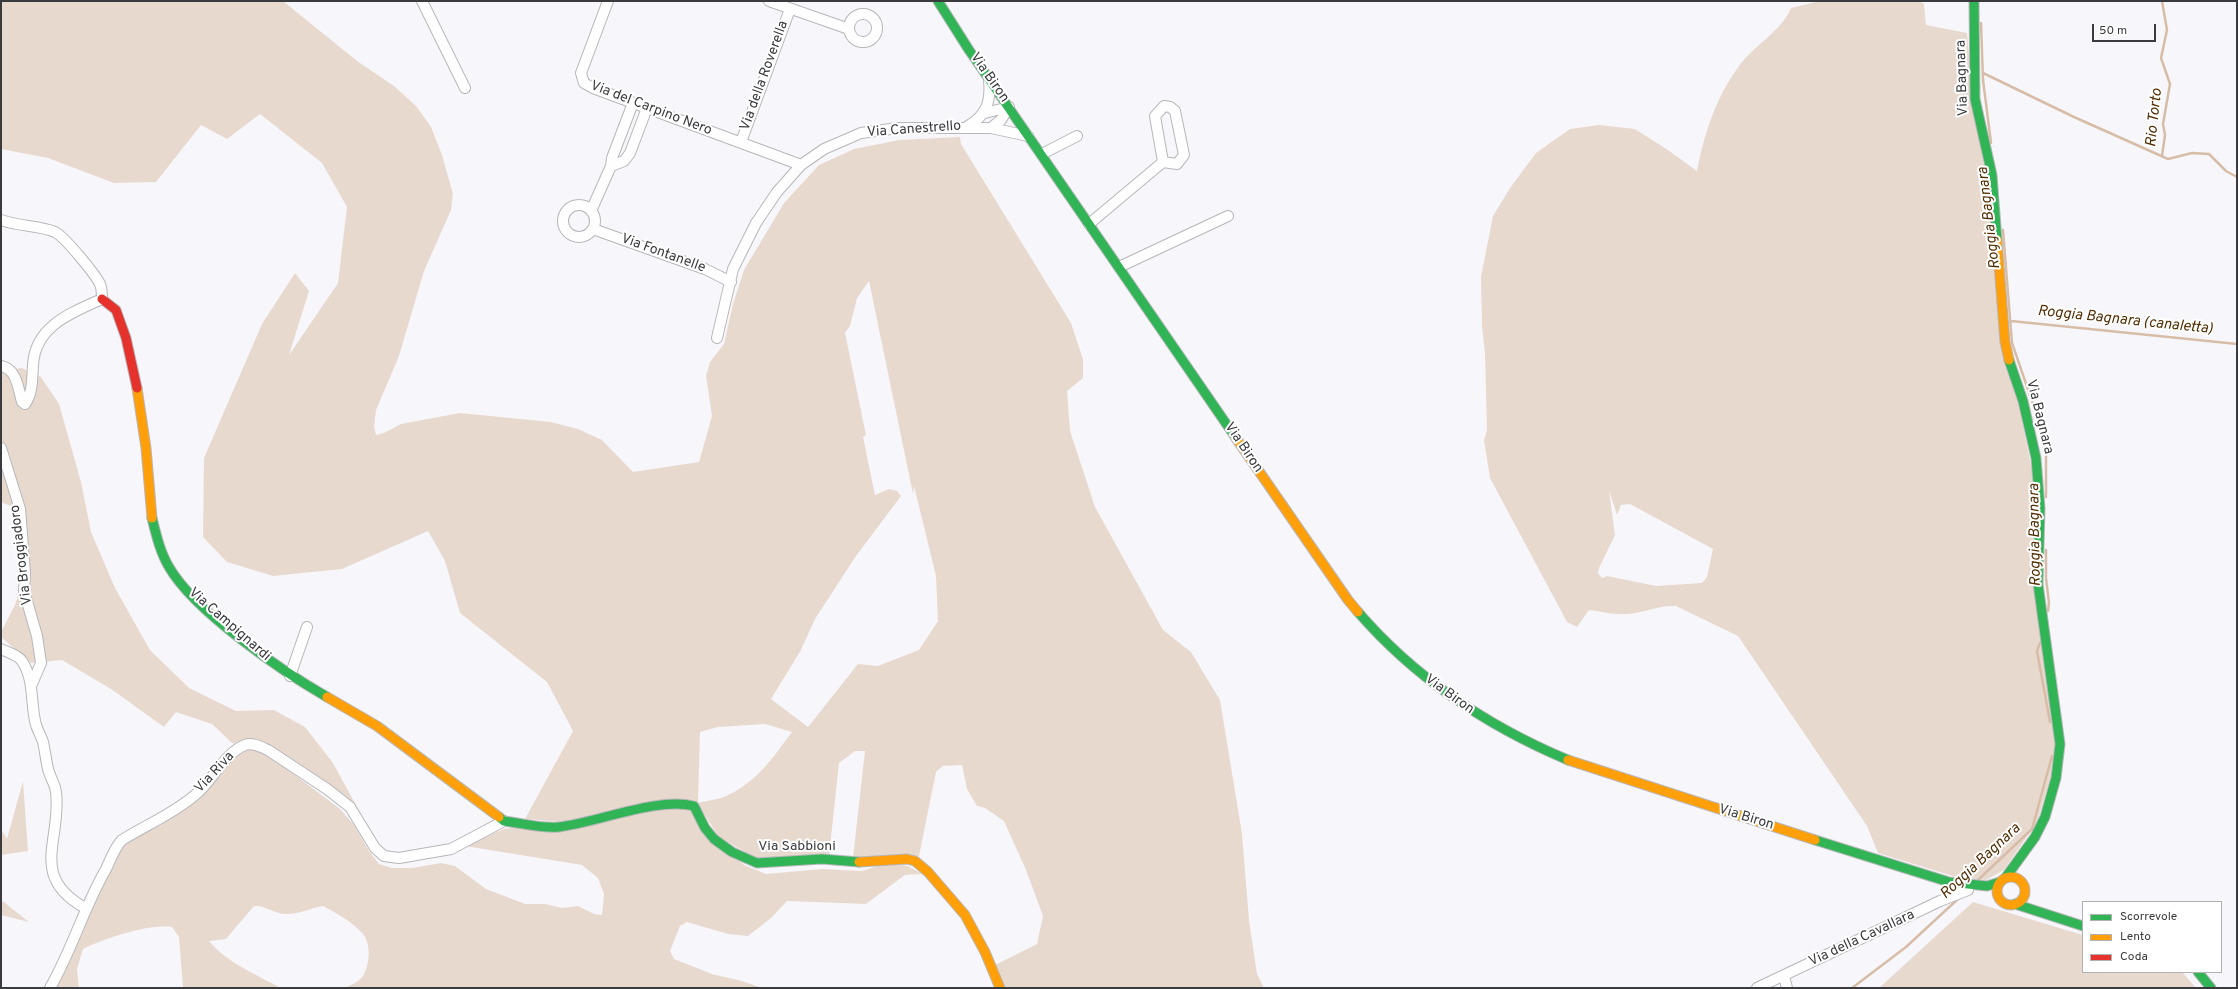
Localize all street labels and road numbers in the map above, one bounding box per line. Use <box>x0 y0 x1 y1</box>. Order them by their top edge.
street label: Via della Roverella <box>737 19 793 133</box>
street label: Via Bagnara <box>1953 40 1973 116</box>
street label: Via Biron <box>966 50 1012 106</box>
street label: Via del Carpino Nero <box>588 78 714 140</box>
street label: Via Canestrello <box>866 118 962 142</box>
street label: Via Fontanelle <box>618 231 708 277</box>
street label: Via Bagnara <box>2022 378 2056 456</box>
street label: Via Biron <box>1220 420 1266 476</box>
street label: Via Broggiadoro <box>8 504 36 606</box>
street label: Via Campignardi <box>184 585 274 665</box>
street label: Via Biron <box>1421 672 1477 718</box>
street label: Via Riva <box>192 749 238 797</box>
street label: Via Biron <box>1716 802 1776 834</box>
street label: Via Sabbioni <box>758 839 836 855</box>
street label: Via della Cavallara <box>1806 907 1918 971</box>

